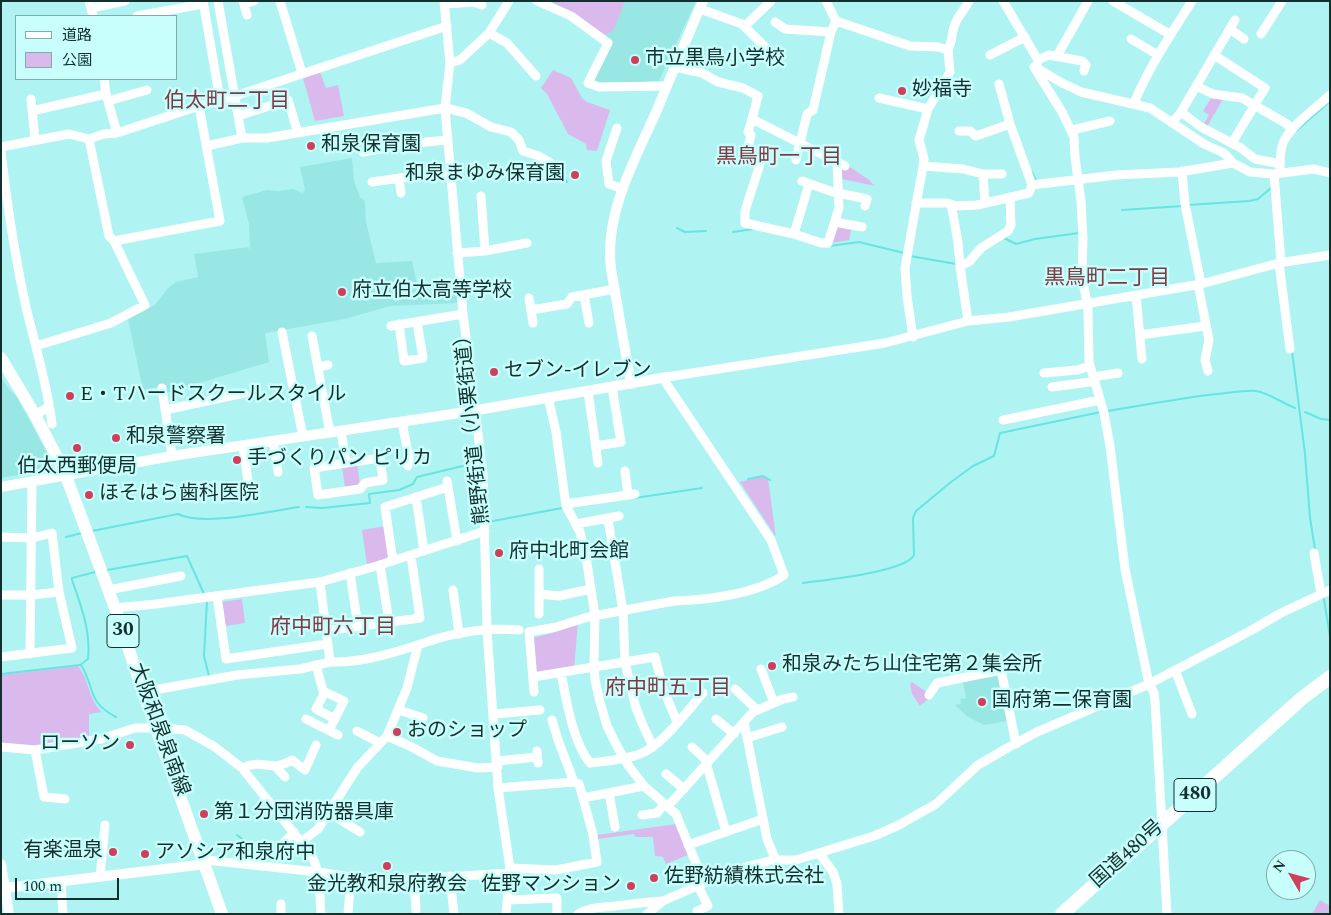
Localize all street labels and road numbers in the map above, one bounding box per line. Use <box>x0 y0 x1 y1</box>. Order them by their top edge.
street label: 熊野街道（小栗街道） <box>452 324 496 526</box>
road number: 30 <box>107 614 139 648</box>
street label: 大阪和泉泉南線 <box>123 660 193 800</box>
road number: 480 <box>1174 778 1216 812</box>
street label: 国道480号 <box>1087 816 1169 894</box>

